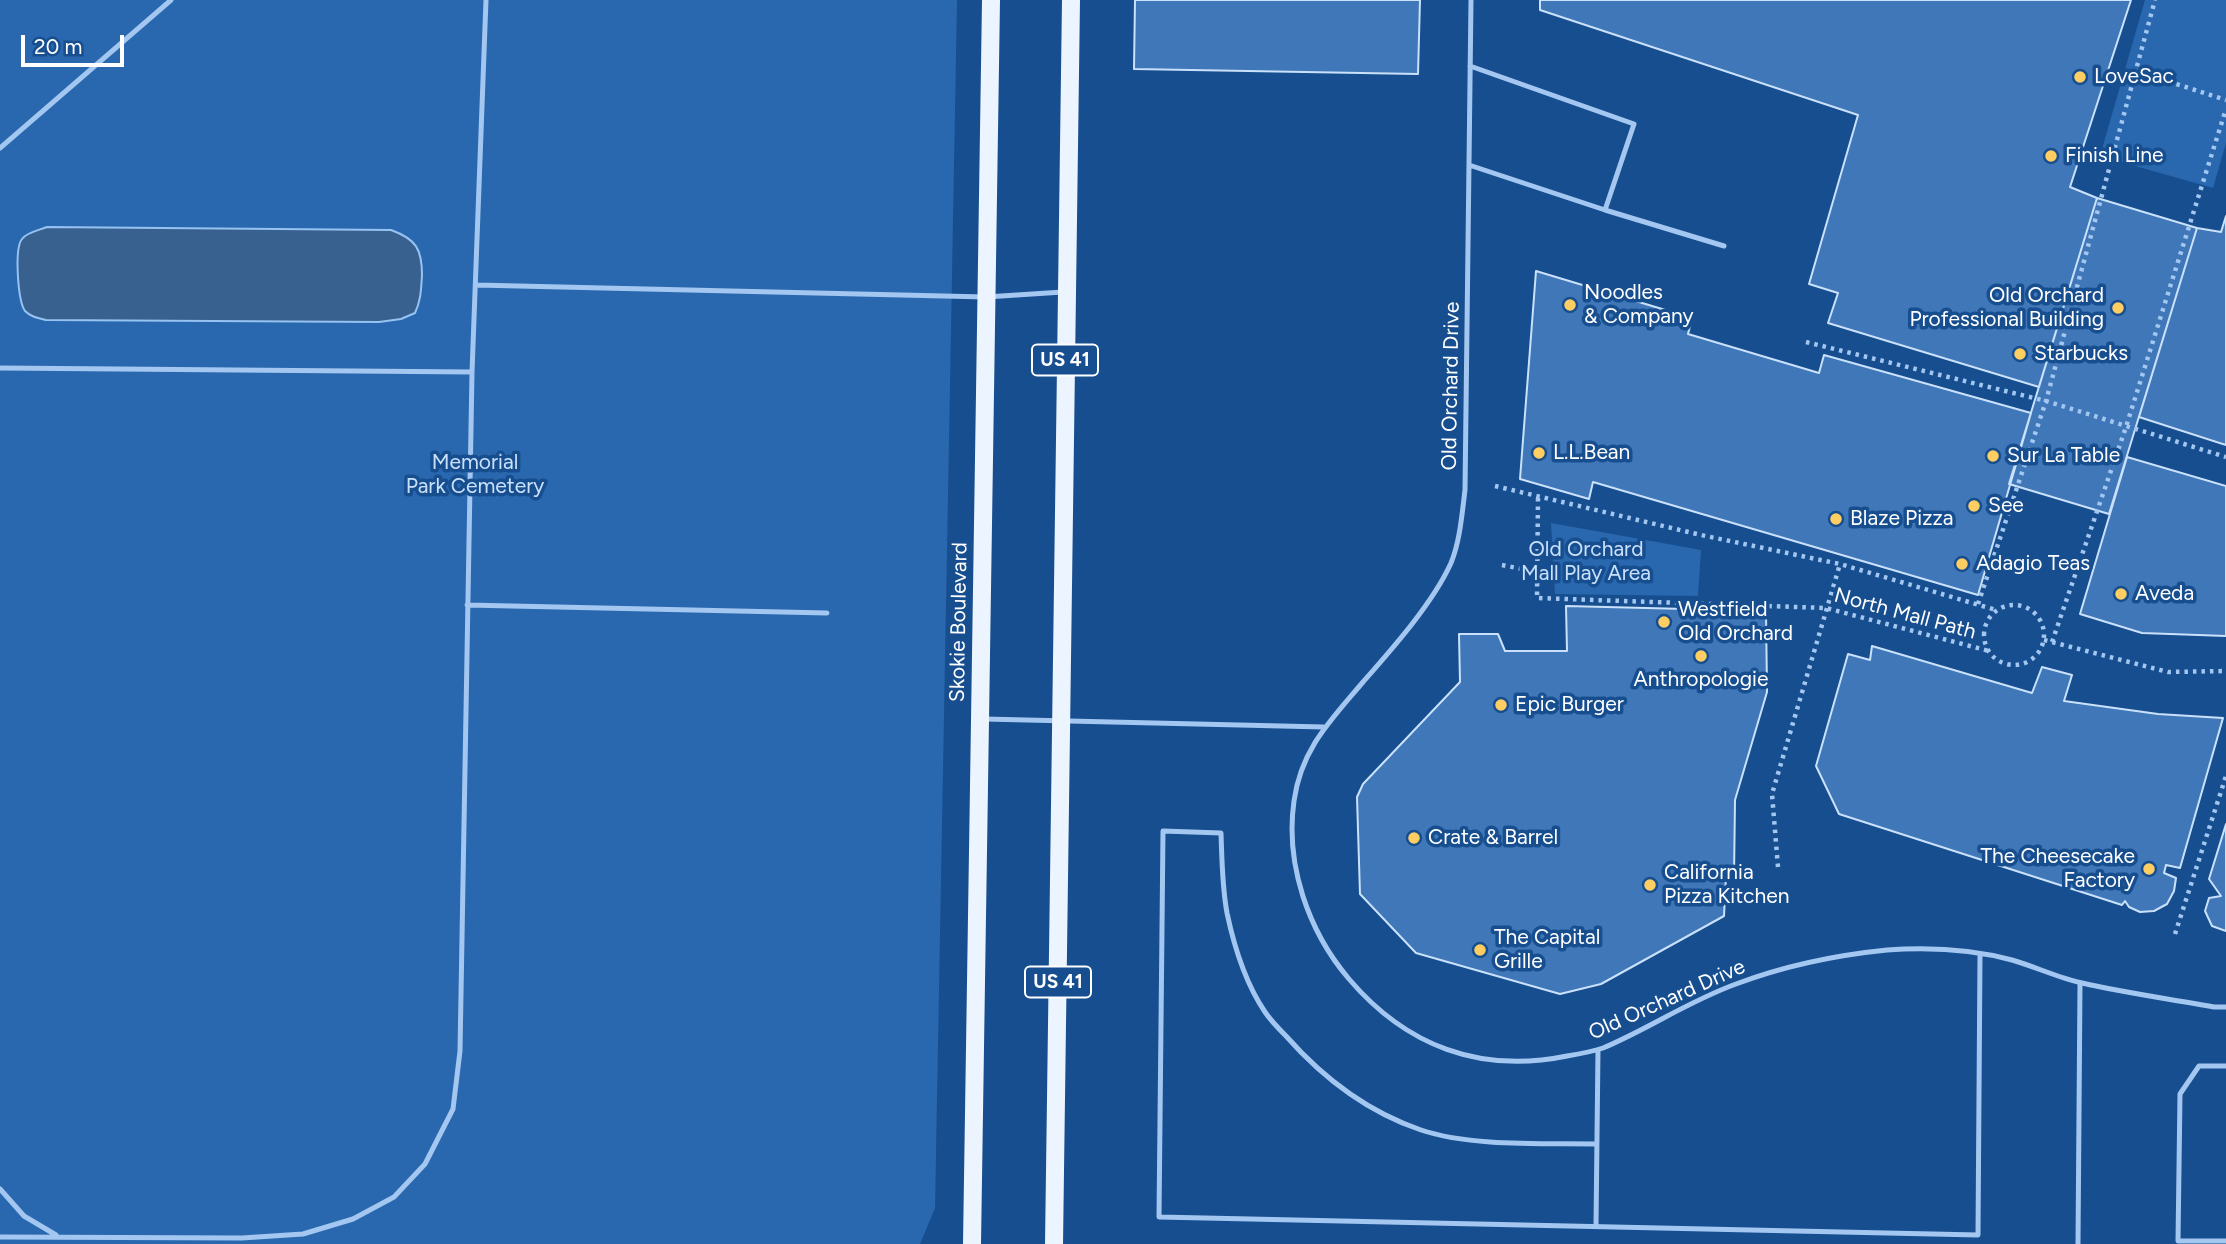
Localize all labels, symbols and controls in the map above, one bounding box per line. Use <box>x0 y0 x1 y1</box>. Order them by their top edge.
scale bar <box>24 21 128 65</box>
text: 20 m <box>34 34 82 59</box>
place label: LoveSac <box>2094 64 2174 90</box>
marker: LoveSac <box>2072 69 2088 85</box>
place label: Finish Line <box>2065 143 2164 169</box>
marker: Finish Line <box>2043 148 2059 164</box>
place label: Noodles & Company <box>1584 280 1694 330</box>
place label: Old Orchard Professional Building <box>1909 283 2104 333</box>
marker: Noodles & Company <box>1562 297 1578 313</box>
marker: Old Orchard Professional Building <box>2110 300 2126 316</box>
street label: Old Orchard Drive <box>1437 301 1465 471</box>
place label: Starbucks <box>2034 341 2128 367</box>
road number: US 41 <box>1032 344 1098 376</box>
marker: Starbucks <box>2012 346 2028 362</box>
place label: L.L.Bean <box>1553 440 1630 466</box>
place label: Sur La Table <box>2007 443 2120 469</box>
marker: L.L.Bean <box>1531 445 1547 461</box>
marker: Sur La Table <box>1985 448 2001 464</box>
park label: Memorial Park Cemetery <box>406 450 544 500</box>
place label: See <box>1988 493 2024 519</box>
marker: See <box>1966 498 1982 514</box>
place label: Blaze Pizza <box>1850 506 1953 532</box>
marker: Blaze Pizza <box>1828 511 1844 527</box>
park label: Old Orchard Mall Play Area <box>1521 537 1651 587</box>
street label: Skokie Boulevard <box>945 542 973 702</box>
place label: Adagio Teas <box>1976 551 2090 577</box>
marker: Adagio Teas <box>1954 556 1970 572</box>
place label: Aveda <box>2135 581 2194 607</box>
street label: North Mall Path <box>1831 583 1979 645</box>
marker: Aveda <box>2113 586 2129 602</box>
place label: Westfield Old Orchard <box>1678 597 1793 647</box>
marker: Westfield Old Orchard <box>1656 614 1672 630</box>
marker: Anthropologie <box>1693 648 1709 664</box>
place label: Anthropologie <box>1634 667 1768 693</box>
place label: Epic Burger <box>1515 692 1624 718</box>
marker: Epic Burger <box>1493 697 1509 713</box>
place label: Crate & Barrel <box>1428 825 1558 851</box>
marker: Crate & Barrel <box>1406 830 1422 846</box>
place label: The Cheesecake Factory <box>1980 844 2135 894</box>
place label: California Pizza Kitchen <box>1664 860 1789 910</box>
marker: The Cheesecake Factory <box>2141 861 2157 877</box>
marker: California Pizza Kitchen <box>1642 877 1658 893</box>
place label: The Capital Grille <box>1494 925 1600 975</box>
marker: The Capital Grille <box>1472 942 1488 958</box>
street label: Old Orchard Drive <box>1585 954 1749 1046</box>
road number: US 41 <box>1025 966 1091 998</box>

